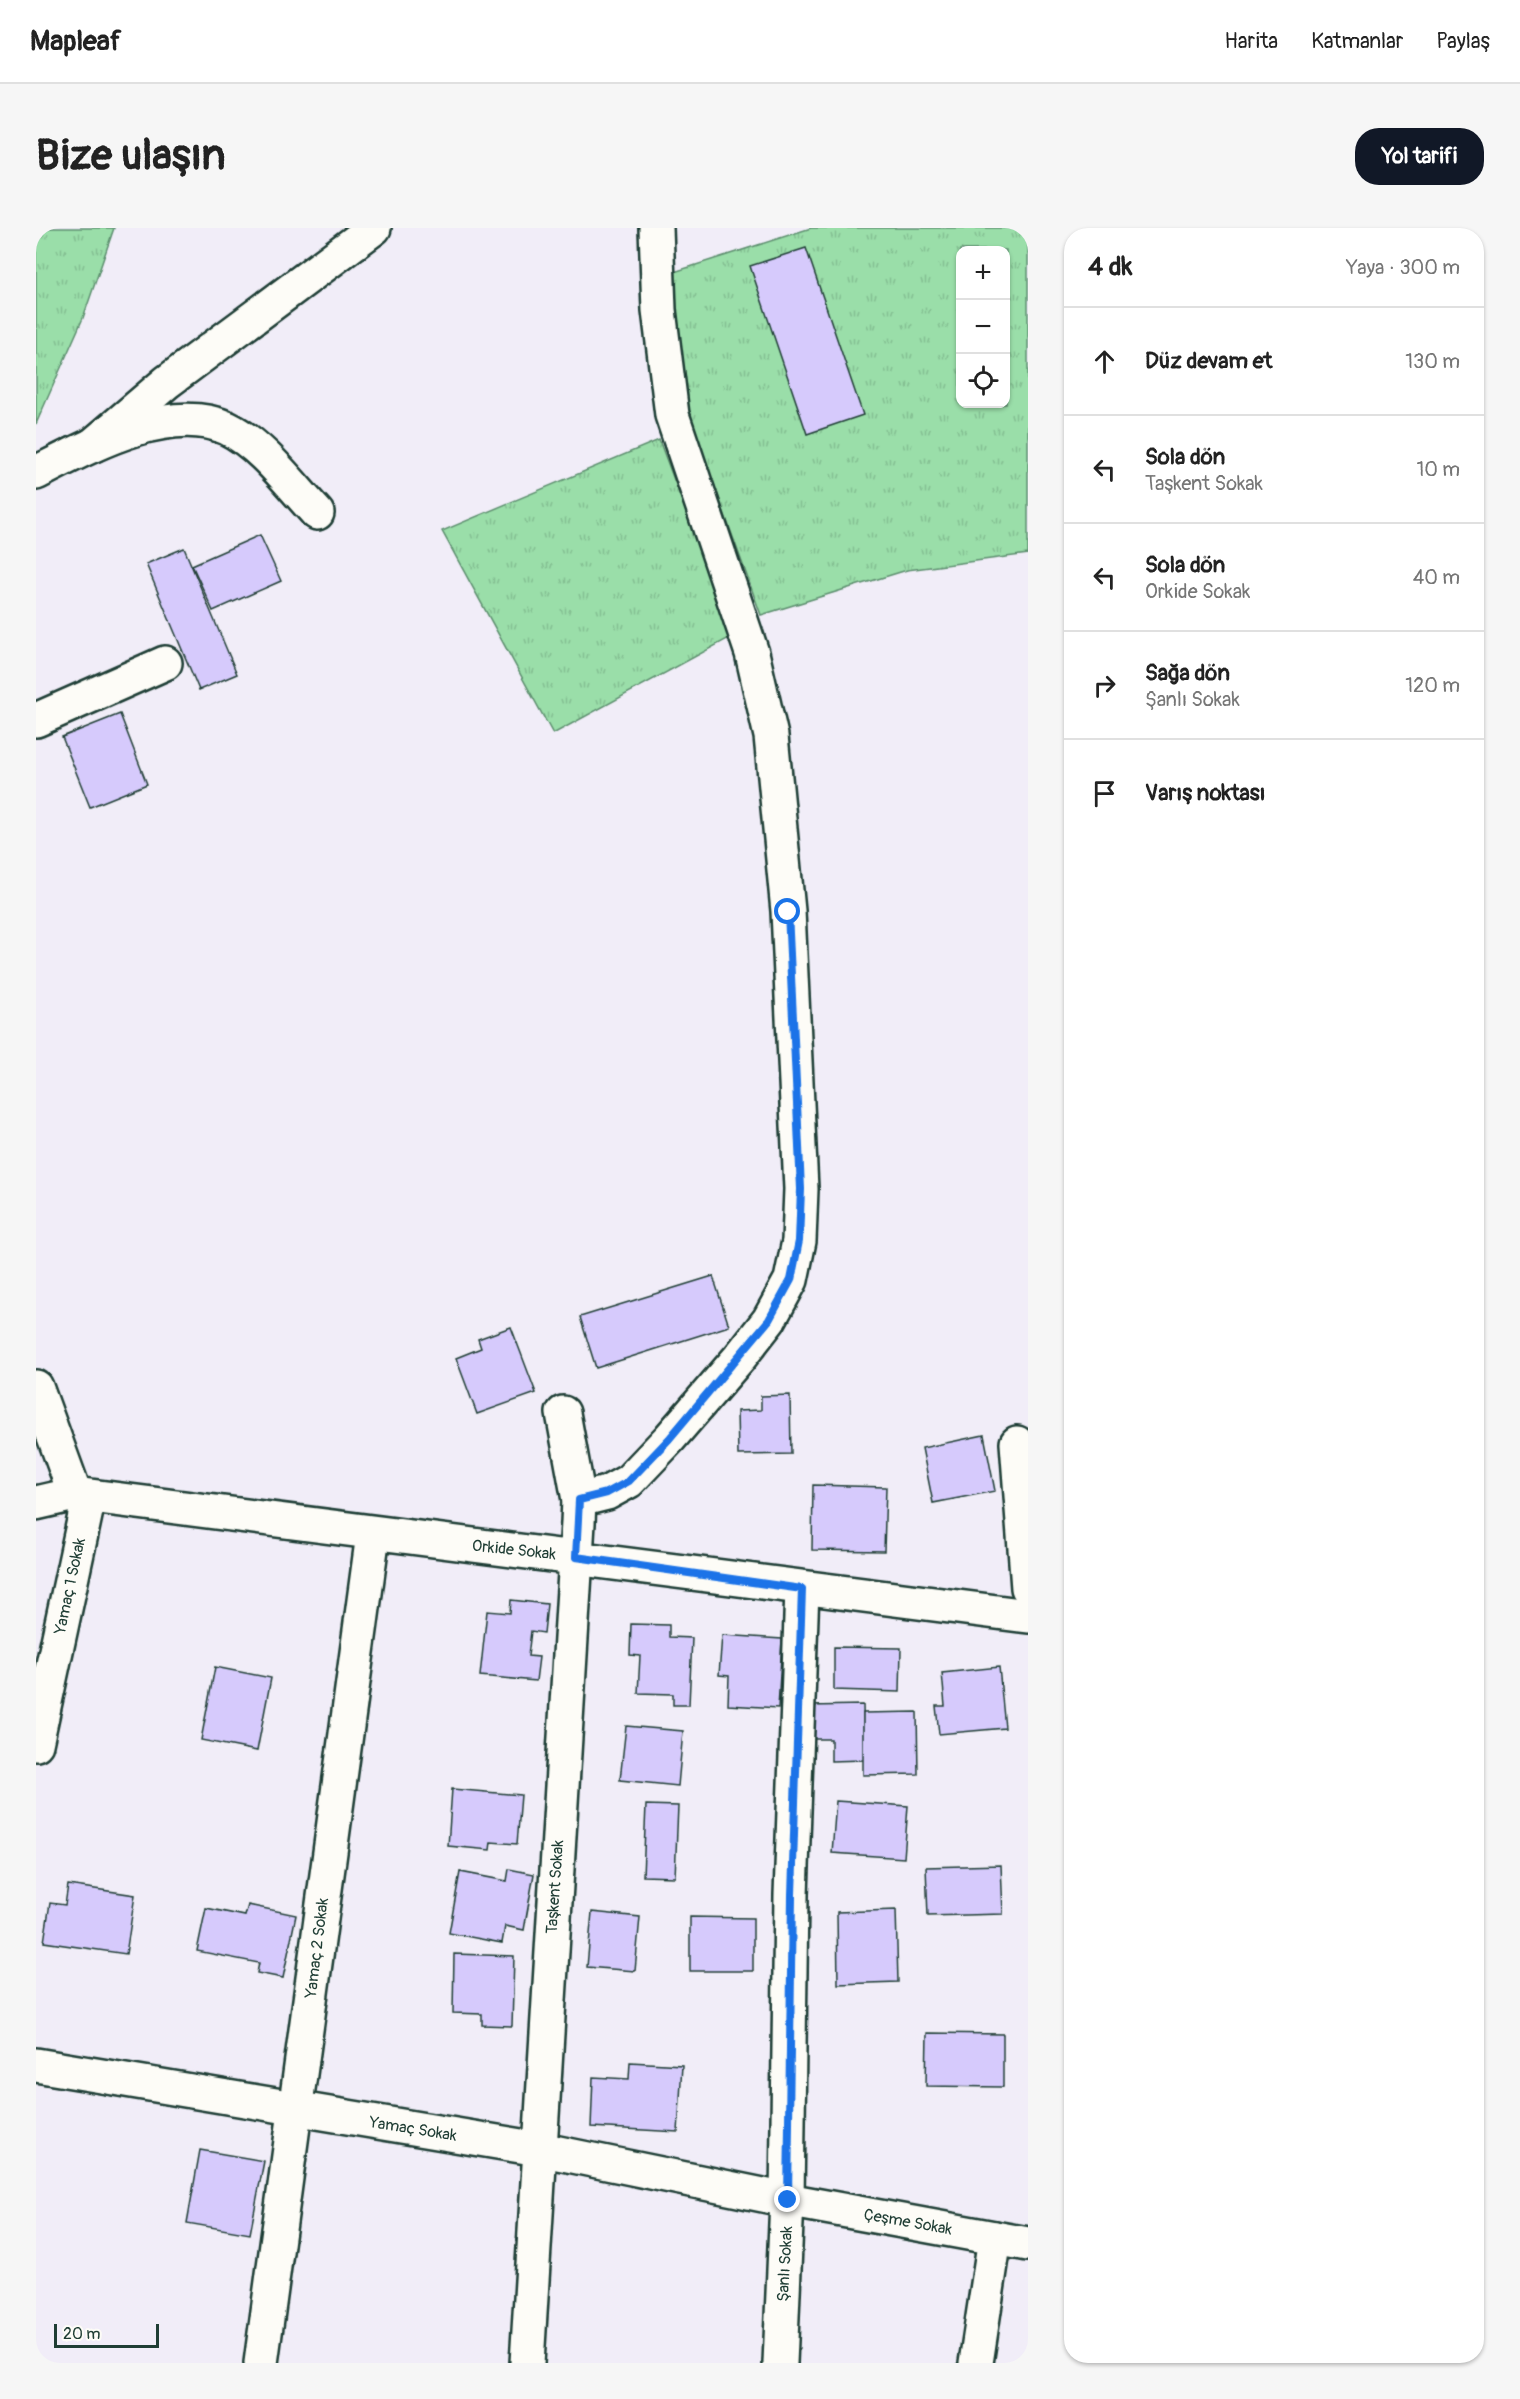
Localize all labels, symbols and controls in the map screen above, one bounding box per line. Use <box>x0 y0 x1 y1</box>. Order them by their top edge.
text: Mapleaf <box>30 24 121 59</box>
text: Harita <box>1225 28 1278 55</box>
text: Katmanlar <box>1311 28 1403 55</box>
text: Paylaş <box>1436 28 1490 55</box>
button: Yol tarifi <box>1355 128 1484 185</box>
text: Bize ulaşın <box>36 130 226 182</box>
map controls <box>956 246 1010 408</box>
button: + <box>956 246 1010 300</box>
text: 4 dk <box>1088 251 1132 283</box>
text: Yaya · 300 m <box>1346 255 1460 280</box>
button: − <box>956 300 1010 354</box>
icon: ahead <box>1088 345 1121 378</box>
text: Düz devam et <box>1145 347 1272 375</box>
text: 130 m <box>1405 349 1460 374</box>
button: locate <box>956 354 1010 408</box>
text: Sola dön <box>1145 443 1225 471</box>
icon: left <box>1088 453 1121 486</box>
text: 10 m <box>1416 457 1460 482</box>
text: Taşkent Sokak <box>1145 471 1263 496</box>
text: Sola dön <box>1145 551 1225 579</box>
icon: left <box>1088 561 1121 594</box>
text: 40 m <box>1413 565 1460 590</box>
text: Orkide Sokak <box>1145 579 1250 604</box>
text: Sağa dön <box>1145 659 1230 687</box>
icon: right <box>1088 669 1121 702</box>
text: 120 m <box>1405 673 1460 698</box>
text: Şanlı Sokak <box>1145 687 1240 712</box>
icon: arrive <box>1088 777 1121 810</box>
text: Varış noktası <box>1145 779 1266 807</box>
route start <box>774 898 800 924</box>
street label: Yamaç 1 Sokak <box>50 1536 90 1637</box>
street label: Orkide Sokak <box>471 1536 557 1564</box>
street label: Taşkent Sokak <box>542 1839 568 1935</box>
street label: Yamaç 2 Sokak <box>301 1897 333 2000</box>
street label: Yamaç Sokak <box>367 2112 458 2146</box>
route end <box>774 2186 800 2212</box>
street label: Çeşme Sokak <box>862 2204 954 2240</box>
street label: Şanlı Sokak <box>773 2225 797 2302</box>
scale bar <box>54 2321 159 2348</box>
text: 20 m <box>63 2324 101 2344</box>

